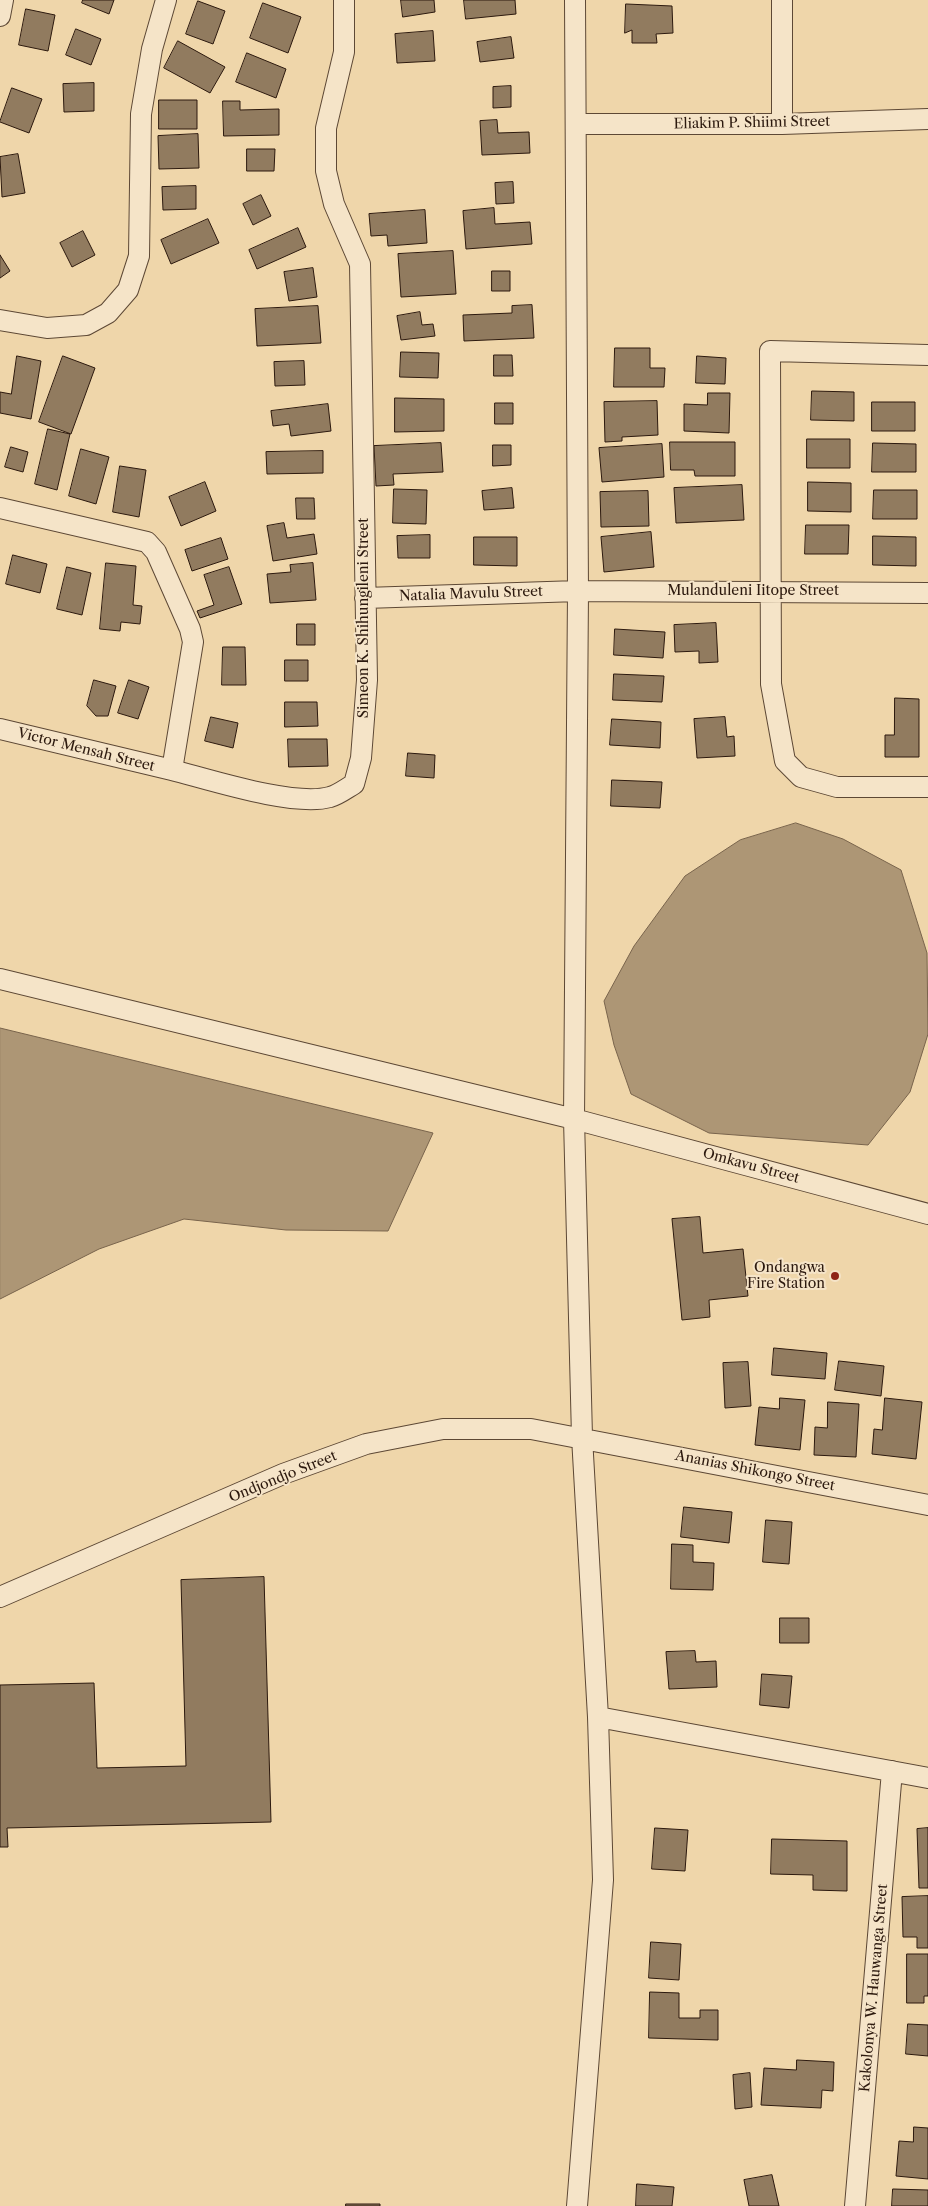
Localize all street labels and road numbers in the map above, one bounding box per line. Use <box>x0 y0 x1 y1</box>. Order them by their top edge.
street label: Eliakim P. Shiimi Street <box>674 113 830 133</box>
street label: Simeon K. Shihungileni Street <box>356 518 372 718</box>
street label: Natalia Mavulu Street <box>399 583 543 605</box>
street label: Mulanduleni Iitope Street <box>667 583 839 599</box>
street label: Victor Mensah Street <box>16 725 156 775</box>
street label: Omkavu Street <box>701 1145 801 1187</box>
street label: Ananias Shikongo Street <box>674 1447 836 1495</box>
street label: Ondjondjo Street <box>227 1448 339 1506</box>
street label: Kakolonya W. Hauwanga Street <box>857 1883 891 2093</box>

